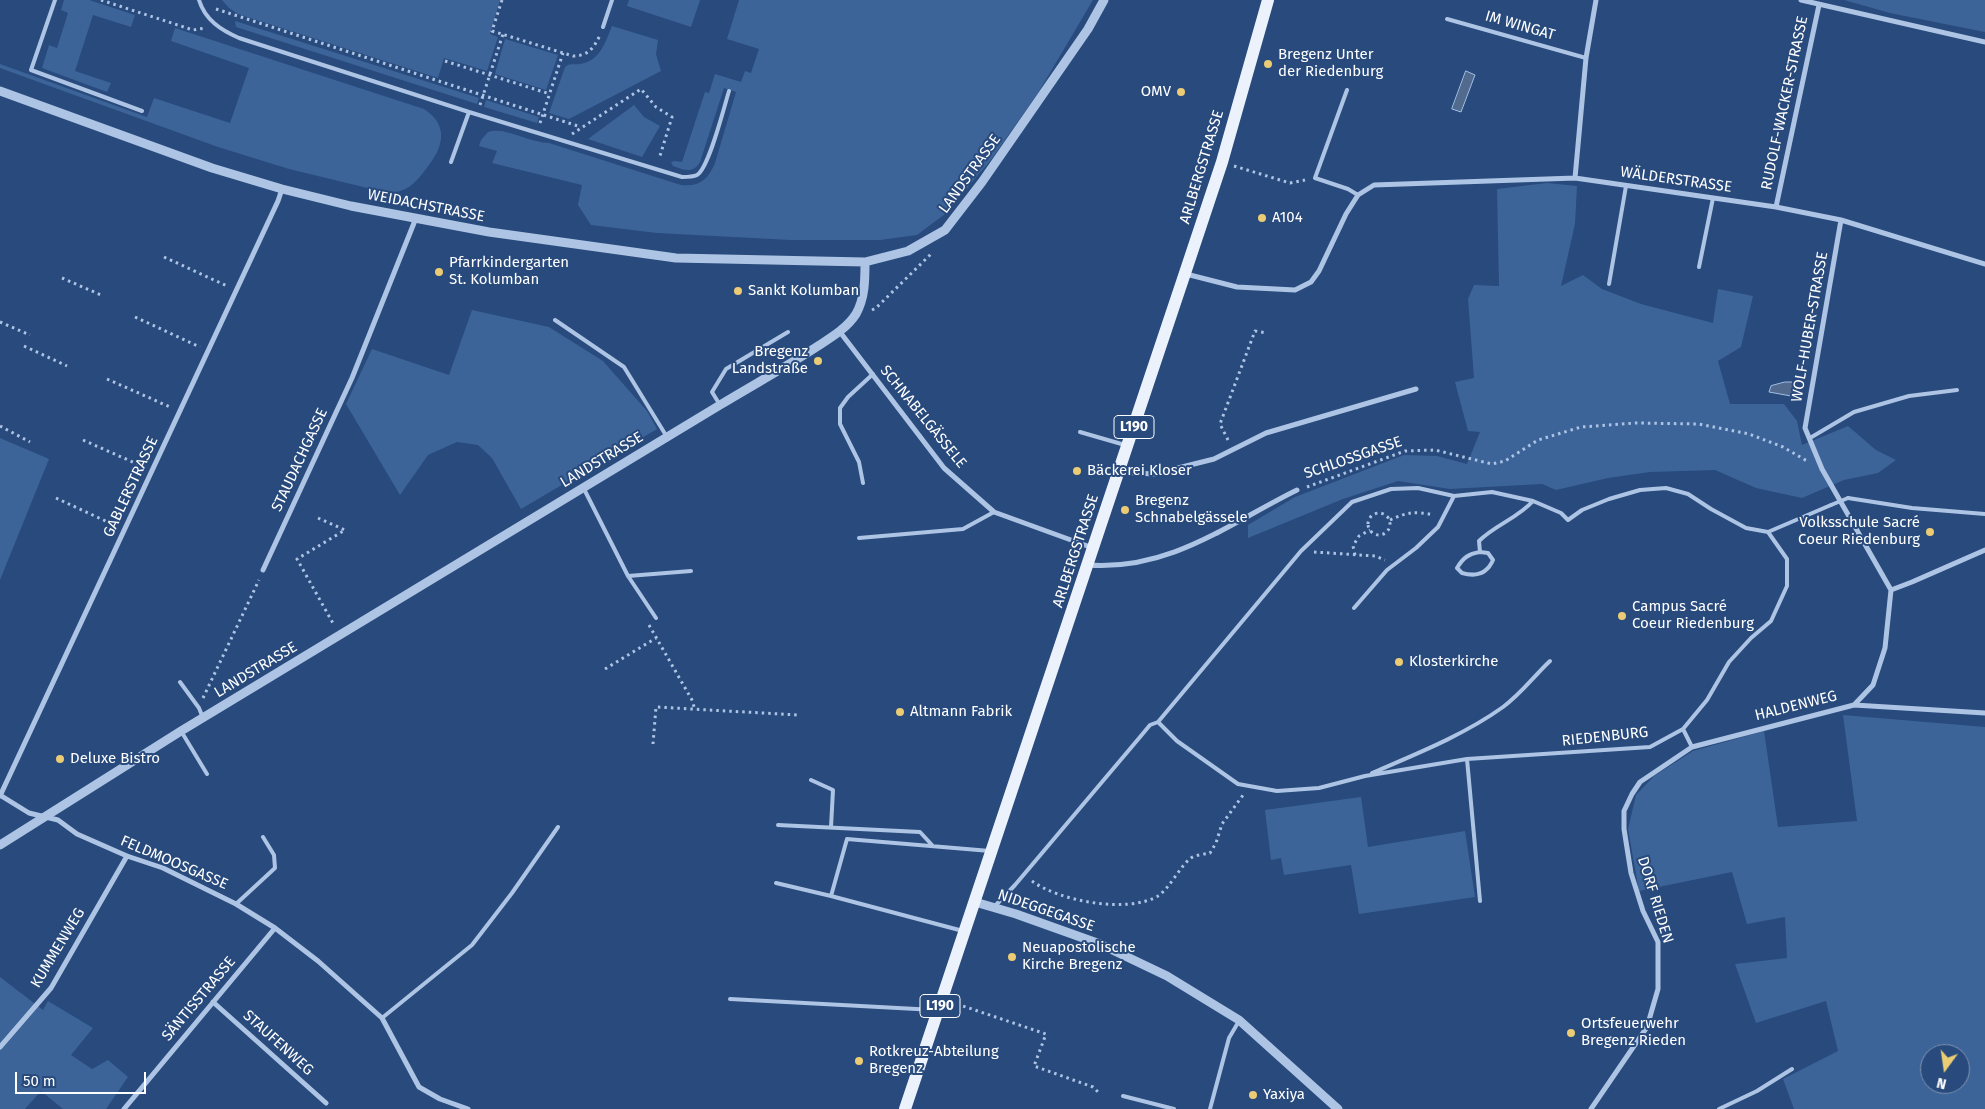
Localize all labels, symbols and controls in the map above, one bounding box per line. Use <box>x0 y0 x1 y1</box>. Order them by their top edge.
street label: IM WINGAT <box>1483 7 1557 45</box>
street label: RUDOLF-WACKER-STRASSE <box>1758 14 1812 192</box>
place label: Bregenz Unter der Riedenburg <box>1278 46 1383 81</box>
marker: Bregenz Unter der Riedenburg <box>1262 58 1274 70</box>
place label: OMV <box>1141 83 1171 101</box>
marker: OMV <box>1175 86 1187 98</box>
street label: ARLBERGSTRASSE <box>1176 108 1228 226</box>
street label: LANDSTRASSE <box>935 131 1005 217</box>
street label: WÄLDERSTRASSE <box>1619 163 1733 197</box>
street label: WEIDACHSTRASSE <box>366 186 486 226</box>
place label: A104 <box>1272 209 1303 227</box>
marker: A104 <box>1256 212 1268 224</box>
street label: WOLF-HUBER-STRASSE <box>1788 250 1832 404</box>
place label: Pfarrkindergarten St. Kolumban <box>449 254 569 289</box>
marker: Pfarrkindergarten St. Kolumban <box>433 266 445 278</box>
place label: Sankt Kolumban <box>748 282 859 300</box>
marker: Sankt Kolumban <box>732 285 744 297</box>
place label: Bregenz Landstraße <box>732 343 808 378</box>
marker: Bregenz Landstraße <box>812 355 824 367</box>
street label: SCHNABELGÄSSELE <box>876 362 970 472</box>
street label: STAUDACHGASSE <box>268 405 332 515</box>
road number: L190 <box>1114 416 1154 438</box>
street label: LANDSTRASSE <box>557 428 647 492</box>
street label: SCHLOSSGASSE <box>1302 433 1404 483</box>
street label: GABLERSTRASSE <box>100 434 162 540</box>
place label: Bäckerei Kloser <box>1087 462 1192 480</box>
marker: Bäckerei Kloser <box>1071 465 1083 477</box>
street label: ARLBERGSTRASSE <box>1049 492 1103 610</box>
place label: Bregenz Schnabelgässele <box>1135 492 1248 527</box>
marker: Bregenz Schnabelgässele <box>1119 504 1131 516</box>
place label: Volksschule Sacré Coeur Riedenburg <box>1798 514 1920 549</box>
marker: Volksschule Sacré Coeur Riedenburg <box>1924 526 1936 538</box>
place label: Campus Sacré Coeur Riedenburg <box>1632 598 1754 633</box>
marker: Campus Sacré Coeur Riedenburg <box>1616 610 1628 622</box>
street label: LANDSTRASSE <box>211 638 301 702</box>
place label: Klosterkirche <box>1409 653 1498 671</box>
marker: Klosterkirche <box>1393 656 1405 668</box>
street label: HALDENWEG <box>1753 687 1839 725</box>
place label: Altmann Fabrik <box>910 703 1012 721</box>
marker: Altmann Fabrik <box>894 706 906 718</box>
street label: RIEDENBURG <box>1561 724 1649 750</box>
place label: Deluxe Bistro <box>70 750 160 768</box>
marker: Deluxe Bistro <box>54 753 66 765</box>
street label: FELDMOOSGASSE <box>117 832 231 894</box>
street label: DORF RIEDEN <box>1633 854 1677 946</box>
street label: NIDEGGEGASSE <box>995 886 1097 936</box>
street label: KUMMENWEG <box>27 905 89 991</box>
place label: Neuapostolische Kirche Bregenz <box>1022 939 1136 974</box>
marker: Neuapostolische Kirche Bregenz <box>1006 951 1018 963</box>
street label: SÄNTISSTRASSE <box>158 953 240 1045</box>
road number: L190 <box>920 994 960 1018</box>
street label: STAUFENWEG <box>239 1007 317 1079</box>
place label: Ortsfeuerwehr Bregenz Rieden <box>1581 1015 1686 1050</box>
marker: Ortsfeuerwehr Bregenz Rieden <box>1565 1027 1577 1039</box>
place label: Rotkreuz-Abteilung Bregenz <box>869 1043 999 1078</box>
north arrow <box>1920 1044 1970 1094</box>
marker: Rotkreuz-Abteilung Bregenz <box>853 1055 865 1067</box>
scale bar <box>18 1062 149 1094</box>
text: 50 m <box>23 1072 56 1090</box>
text: N <box>1935 1074 1948 1092</box>
place label: Yaxiya <box>1263 1086 1305 1104</box>
marker: Yaxiya <box>1247 1089 1259 1101</box>

